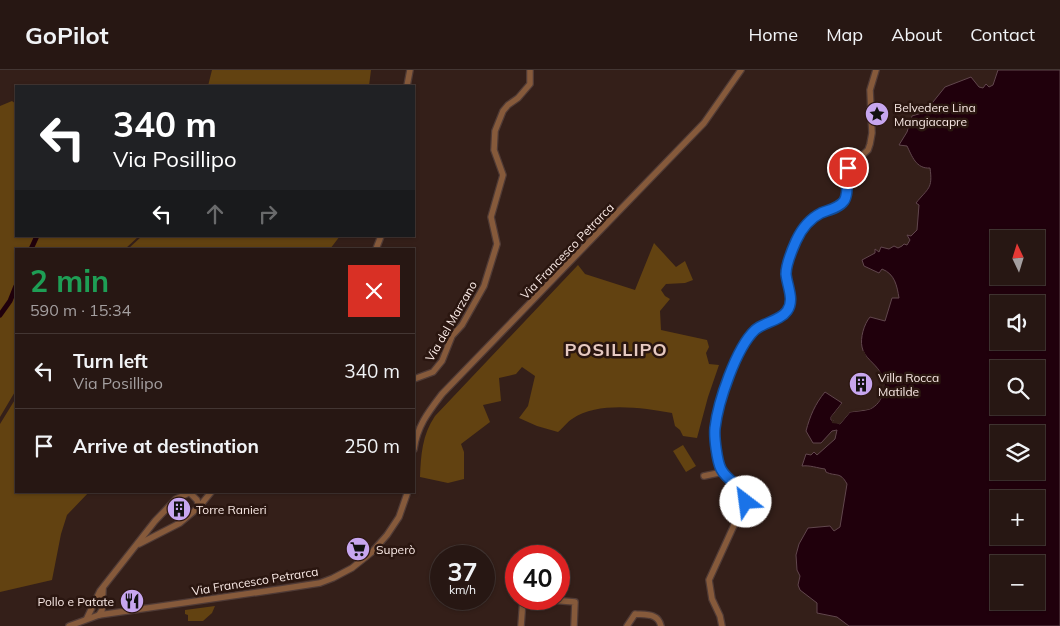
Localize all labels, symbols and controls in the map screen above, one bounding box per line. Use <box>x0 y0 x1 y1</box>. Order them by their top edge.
text: GoPilot <box>25 20 109 50</box>
text: Home <box>748 23 798 46</box>
text: Map <box>826 23 863 46</box>
text: About <box>891 23 942 46</box>
text: Contact <box>970 23 1035 46</box>
place label: Belvedere Lina Mangiacapre <box>894 100 976 129</box>
place icon: Belvedere Lina Mangiacapre <box>864 101 890 127</box>
text: 340 m <box>113 102 217 146</box>
icon: left <box>30 105 95 170</box>
text: Via Posillipo <box>113 145 237 173</box>
pin <box>827 147 869 189</box>
icon: arrive <box>834 154 862 182</box>
icon: left <box>148 200 176 228</box>
icon: ahead <box>201 200 229 228</box>
icon: right <box>254 200 282 228</box>
street label: Via Francesco Petrarca <box>517 200 617 302</box>
north arrow <box>990 230 1045 285</box>
map controls <box>990 230 1045 610</box>
text: 2 min <box>30 262 109 300</box>
button: close <box>348 265 400 317</box>
street label: Via del Marzano <box>422 278 480 364</box>
button: sound <box>990 295 1045 350</box>
text: 590 m · 15:34 <box>30 300 131 320</box>
district label: POSILLIPO <box>564 338 668 361</box>
text: Turn left <box>73 349 148 373</box>
icon: left <box>30 357 58 385</box>
text: 340 m <box>344 359 400 383</box>
button: search <box>990 360 1045 415</box>
place label: Villa Rocca Matilde <box>878 370 939 399</box>
building icon: Villa Rocca Matilde <box>848 371 874 397</box>
text: Via Posillipo <box>73 373 163 393</box>
button: layers <box>990 425 1045 480</box>
icon: arrive <box>30 432 58 460</box>
text: Arrive at destination <box>73 434 259 458</box>
text: 250 m <box>344 434 400 458</box>
position arrow <box>719 475 771 527</box>
button: + <box>990 490 1045 545</box>
building icon: Torre Ranieri <box>166 496 192 522</box>
place label: Torre Ranieri <box>196 502 267 517</box>
supermarket icon: Superò <box>345 536 371 562</box>
place label: Superò <box>376 542 415 557</box>
speed limit sign: 40 <box>505 545 570 610</box>
button: − <box>990 555 1045 610</box>
text: 37 <box>447 556 478 587</box>
street label: Via Francesco Petrarca <box>191 564 319 598</box>
text: km/h <box>449 582 476 597</box>
restaurant icon: Pollo e Patate <box>119 588 145 614</box>
place label: Pollo e Patate <box>37 594 114 609</box>

